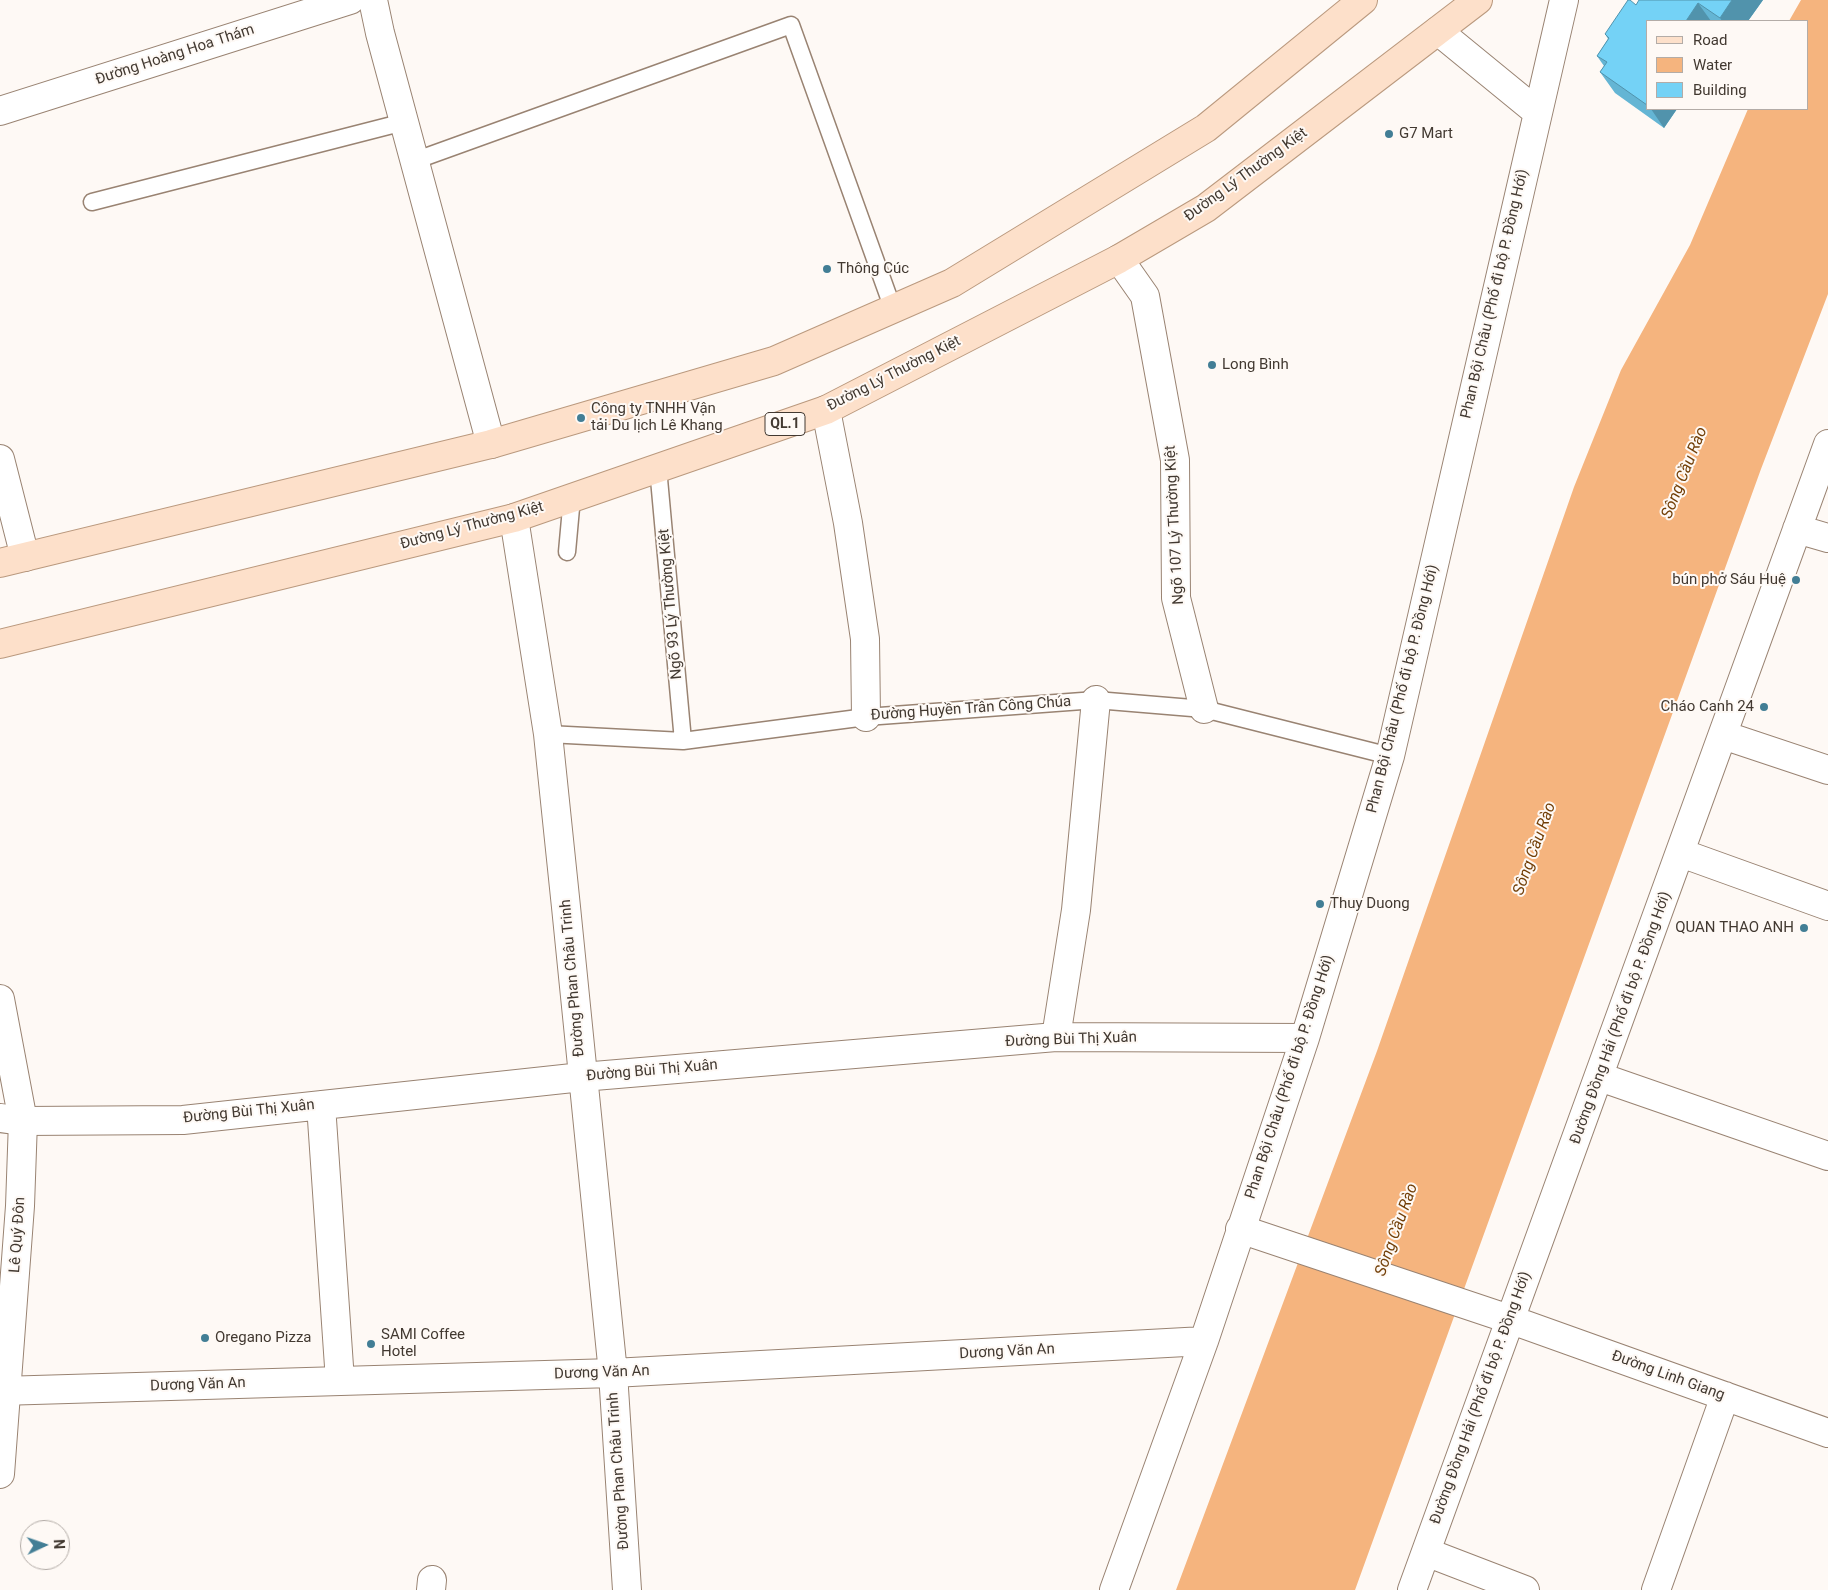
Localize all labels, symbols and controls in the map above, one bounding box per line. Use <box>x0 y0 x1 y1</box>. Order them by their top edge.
legend <box>1646 20 1808 110</box>
street label: Đường Hoàng Hoa Thám <box>93 21 257 89</box>
text: Road <box>1693 31 1727 49</box>
text: Water <box>1693 56 1732 74</box>
text: Building <box>1693 81 1747 99</box>
street label: Đường Lý Thường Kiệt <box>1181 124 1311 226</box>
place label: G7 Mart <box>1399 125 1453 143</box>
marker: G7 Mart <box>1383 128 1395 140</box>
street label: Phan Bội Châu (Phố đi bộ P. Đồng Hới) <box>1457 168 1533 420</box>
place label: Thông Cúc <box>837 260 909 278</box>
marker: Thông Cúc <box>821 263 833 275</box>
street label: Đường Lý Thường Kiệt <box>824 332 964 416</box>
place label: Long Bình <box>1222 356 1289 374</box>
marker: Long Bình <box>1206 359 1218 371</box>
place label: Công ty TNHH Vận tải Du lịch Lê Khang <box>591 400 723 435</box>
marker: Công ty TNHH Vận tải Du lịch Lê Khang <box>575 412 587 424</box>
road number: QL.1 <box>765 412 805 436</box>
water label: Sông Cầu Rào <box>1658 424 1712 522</box>
street label: Ngõ 107 Lý Thường Kiệt <box>1162 445 1188 605</box>
street label: Đường Lý Thường Kiệt <box>398 498 546 554</box>
street label: Ngõ 93 Lý Thường Kiệt <box>655 528 687 680</box>
street label: Phan Bội Châu (Phố đi bộ P. Đồng Hới) <box>1363 563 1443 815</box>
place label: bún phở Sáu Huệ <box>1672 571 1786 589</box>
marker: bún phở Sáu Huệ <box>1790 574 1802 586</box>
street label: Đường Huyền Trân Công Chúa <box>870 693 1072 725</box>
place label: Cháo Canh 24 <box>1660 698 1754 716</box>
marker: Cháo Canh 24 <box>1758 701 1770 713</box>
water label: Sông Cầu Rào <box>1509 800 1561 898</box>
street label: Đường Đồng Hải (Phố đi bộ P. Đồng Hới) <box>1567 889 1675 1147</box>
place label: Thuy Duong <box>1330 895 1410 913</box>
street label: Đường Phan Châu Trinh <box>557 898 589 1058</box>
marker: Thuy Duong <box>1314 898 1326 910</box>
place label: QUAN THAO ANH <box>1675 919 1794 937</box>
marker: QUAN THAO ANH <box>1798 922 1810 934</box>
street label: Phan Bội Châu (Phố đi bộ P. Đồng Hới) <box>1242 953 1338 1201</box>
street label: Đường Bùi Thị Xuân <box>1005 1029 1137 1051</box>
street label: Đường Bùi Thị Xuân <box>586 1056 718 1086</box>
street label: Đường Bùi Thị Xuân <box>182 1096 316 1128</box>
water label: Sông Cầu Rào <box>1371 1181 1423 1279</box>
street label: Lê Quý Đôn <box>6 1196 30 1274</box>
street label: Đường Đồng Hải (Phố đi bộ P. Đồng Hới) <box>1427 1269 1535 1527</box>
place label: SAMI Coffee Hotel <box>381 1326 465 1361</box>
place label: Oregano Pizza <box>215 1329 312 1347</box>
marker: Oregano Pizza <box>199 1332 211 1344</box>
marker: SAMI Coffee Hotel <box>365 1338 377 1350</box>
street label: Dương Văn An <box>959 1341 1055 1363</box>
street label: Đường Linh Giang <box>1609 1347 1727 1405</box>
street label: Dương Văn An <box>554 1362 650 1384</box>
street label: Dương Văn An <box>150 1374 246 1396</box>
street label: Đường Phan Châu Trinh <box>605 1392 633 1550</box>
north arrow <box>20 1520 70 1570</box>
text: N <box>51 1539 67 1550</box>

